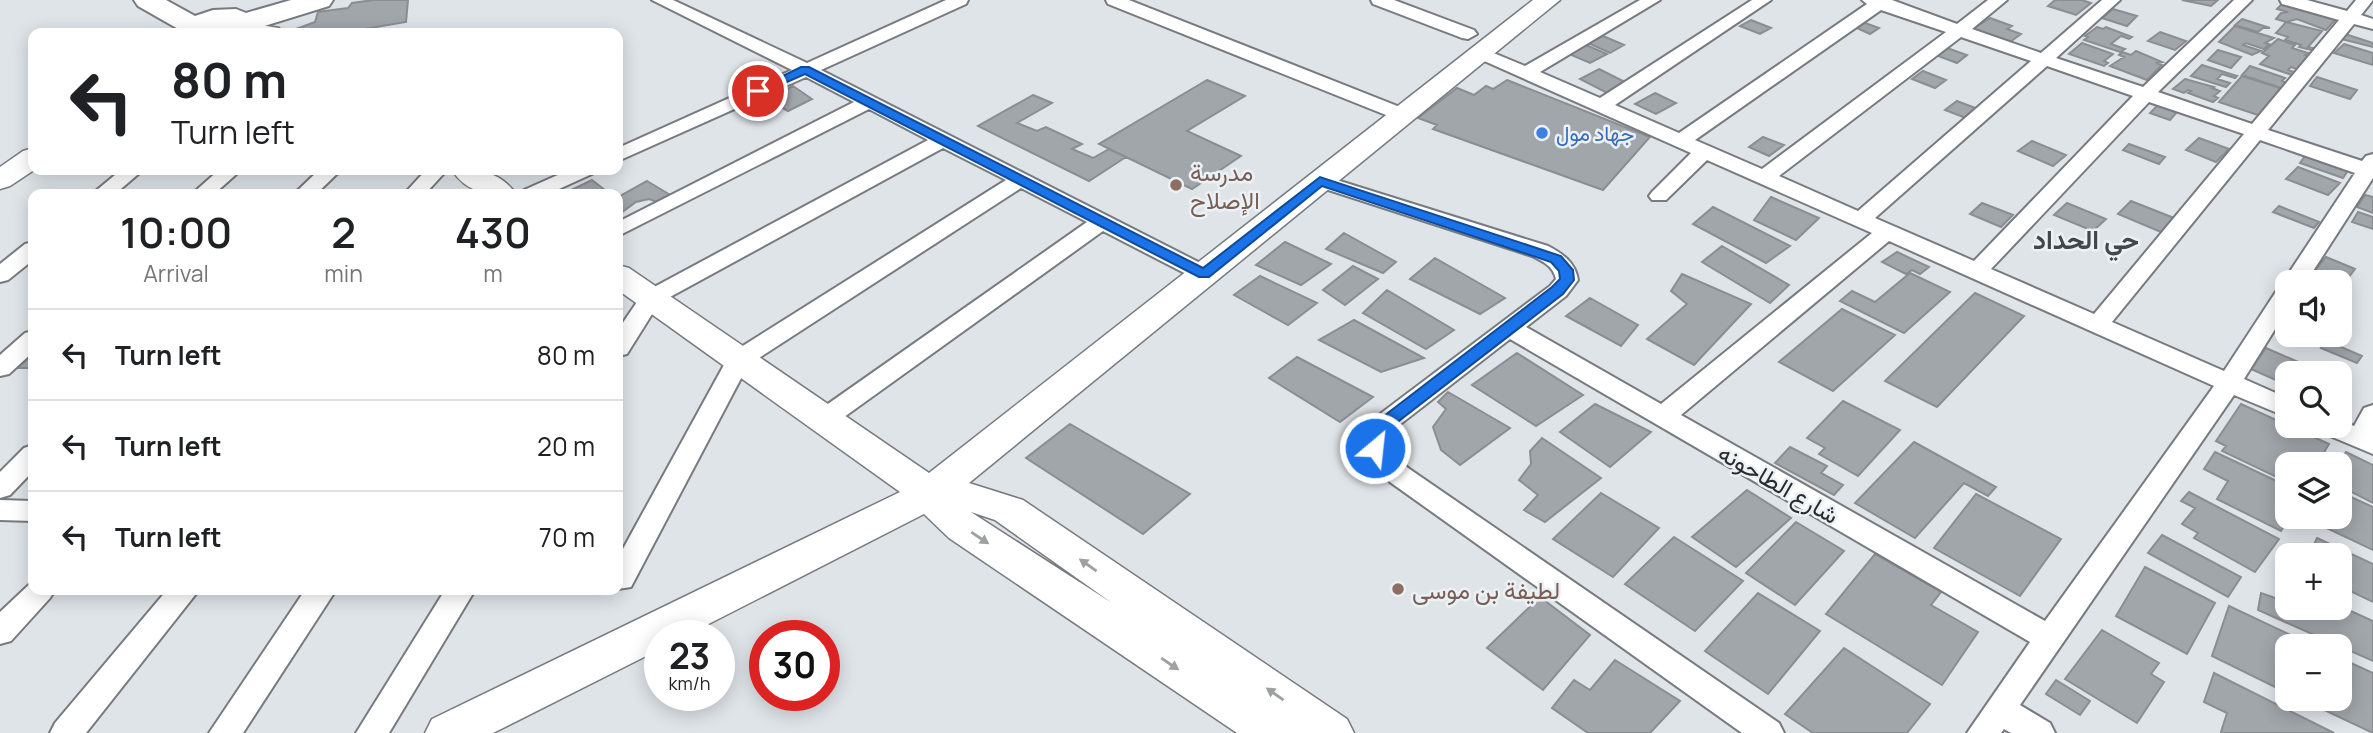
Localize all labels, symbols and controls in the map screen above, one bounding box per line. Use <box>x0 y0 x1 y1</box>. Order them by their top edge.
text: 80 m <box>171 46 287 113</box>
icon: left <box>56 56 147 147</box>
pin <box>728 61 788 121</box>
icon: arrive <box>739 72 777 110</box>
text: Turn left <box>171 110 295 154</box>
place label: جهاد مول <box>1556 119 1634 147</box>
marker: جهاد مول <box>1534 125 1550 141</box>
place label: مدرسة الإصلاح <box>1190 155 1260 217</box>
marker: مدرسة الإصلاح <box>1168 177 1184 193</box>
text: 10:00 <box>120 203 232 261</box>
text: 2 <box>331 203 356 261</box>
text: 430 <box>455 203 531 261</box>
district label: حي الحداد <box>2033 221 2139 262</box>
text: Arrival <box>143 257 209 289</box>
text: min <box>324 257 363 289</box>
text: m <box>483 257 503 289</box>
map controls <box>2275 270 2352 711</box>
button: sound <box>2275 270 2352 347</box>
icon: left <box>56 336 94 374</box>
text: Turn left <box>115 337 222 373</box>
text: 80 m <box>537 337 595 373</box>
button: search <box>2275 361 2352 438</box>
position arrow <box>1338 411 1412 485</box>
icon: left <box>56 427 94 465</box>
text: Turn left <box>115 428 222 464</box>
text: 20 m <box>537 428 595 464</box>
street label: شارع الطاحونه <box>1712 435 1845 532</box>
button: layers <box>2275 452 2352 529</box>
icon: left <box>56 518 94 556</box>
text: Turn left <box>115 519 222 555</box>
text: 70 m <box>539 519 595 555</box>
one-way arrow <box>971 531 989 545</box>
button: + <box>2275 543 2352 620</box>
one-way arrow <box>1079 558 1097 572</box>
place label: لطيفة بن موسى <box>1412 573 1560 606</box>
marker: لطيفة بن موسى <box>1390 581 1406 597</box>
speed limit sign: 30 <box>749 620 840 711</box>
text: 23 <box>669 632 710 680</box>
button: − <box>2275 634 2352 711</box>
one-way arrow <box>1160 657 1179 670</box>
text: km/h <box>669 671 710 695</box>
one-way arrow <box>1266 687 1284 701</box>

